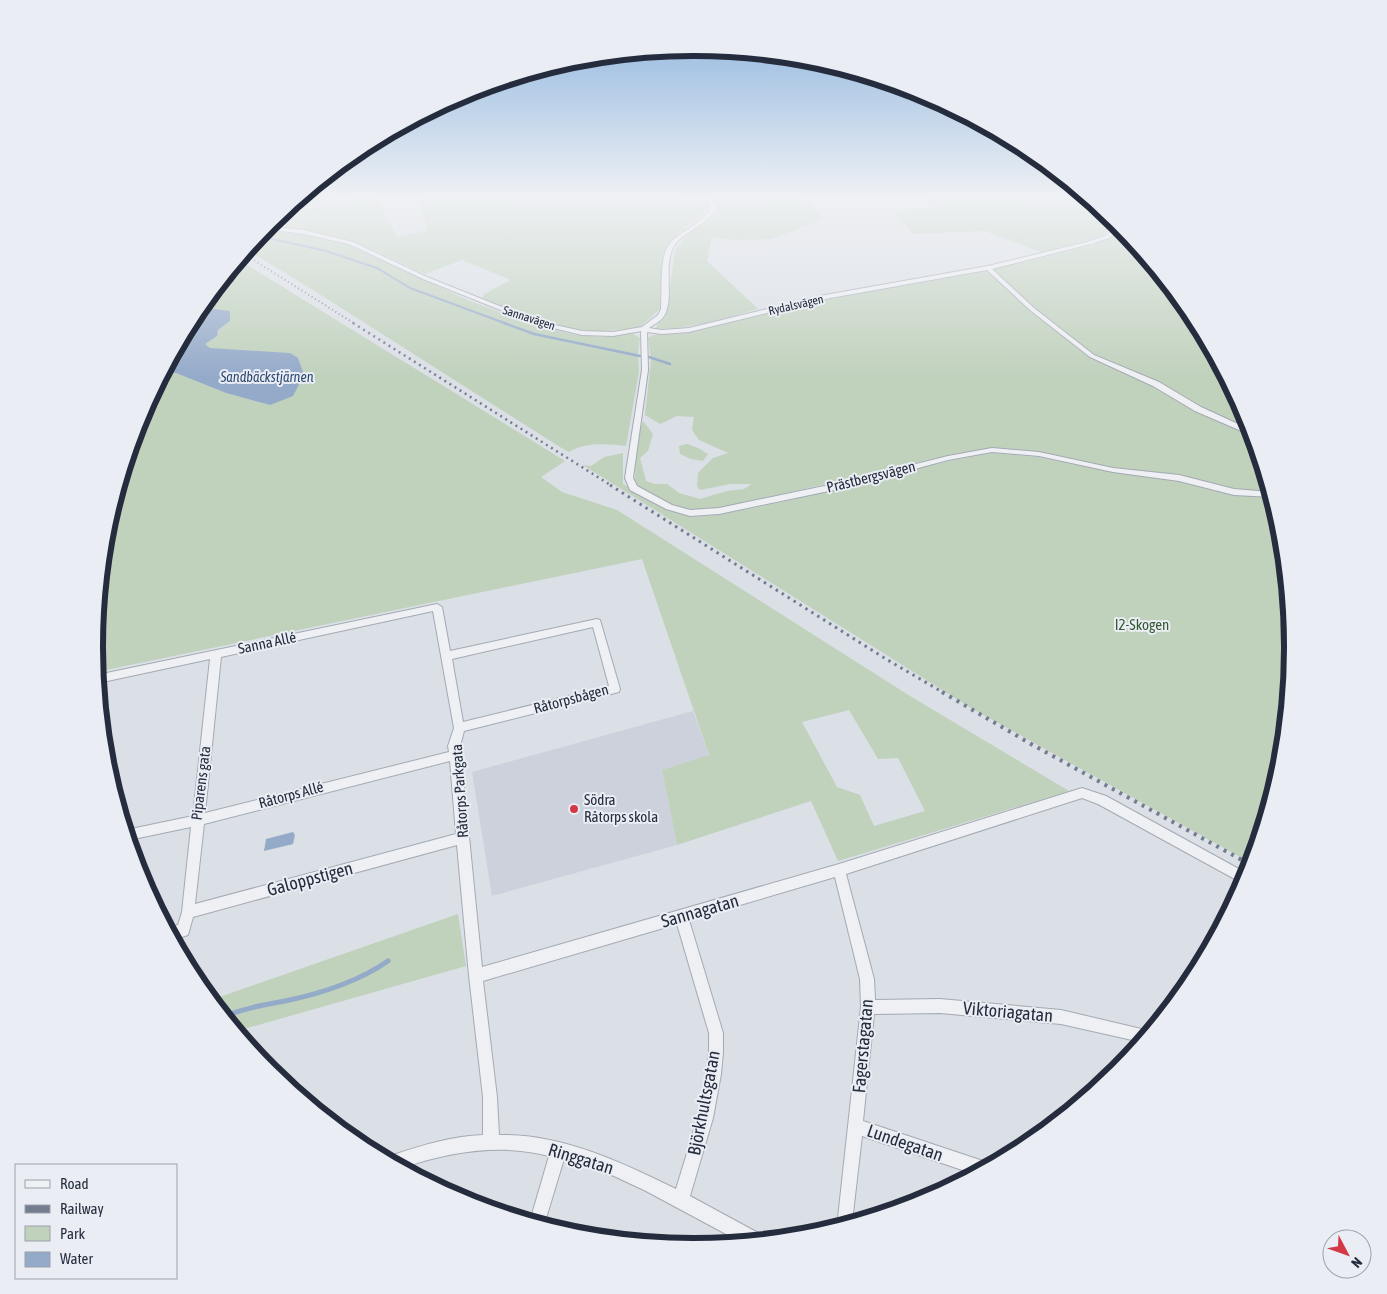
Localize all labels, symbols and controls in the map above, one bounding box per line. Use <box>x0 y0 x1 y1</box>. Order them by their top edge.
street label: Rydalsvägen <box>767 292 825 318</box>
street label: Sannavägen <box>501 303 557 333</box>
water label: Sandbäckstjärnen <box>219 369 314 385</box>
street label: Prästbergsvägen <box>825 457 917 496</box>
park label: I2-Skogen <box>1115 616 1169 633</box>
street label: Sanna Allé <box>236 628 298 657</box>
street label: Råtorpsbågen <box>532 680 610 717</box>
street label: Råtorps Parkgata <box>448 744 471 839</box>
street label: Piparens gata <box>188 745 214 821</box>
street label: Råtorps Allé <box>257 778 325 811</box>
place label: Södra Råtorps skola <box>584 791 658 825</box>
marker: Södra Råtorps skola <box>568 803 580 815</box>
street label: Galoppstigen <box>265 857 355 900</box>
street label: Sannagatan <box>659 889 741 932</box>
street label: Viktoriagatan <box>962 997 1054 1026</box>
street label: Fagerstagatan <box>848 998 877 1094</box>
street label: Björkhultsgatan <box>683 1049 724 1157</box>
street label: Lundegatan <box>864 1120 946 1165</box>
street label: Ringgatan <box>546 1139 616 1178</box>
legend <box>15 1164 178 1279</box>
text: Road <box>60 1175 89 1192</box>
text: Railway <box>60 1200 104 1217</box>
text: Park <box>60 1225 85 1242</box>
north arrow <box>1322 1229 1372 1279</box>
text: Water <box>60 1250 93 1267</box>
text: N <box>1348 1254 1366 1271</box>

